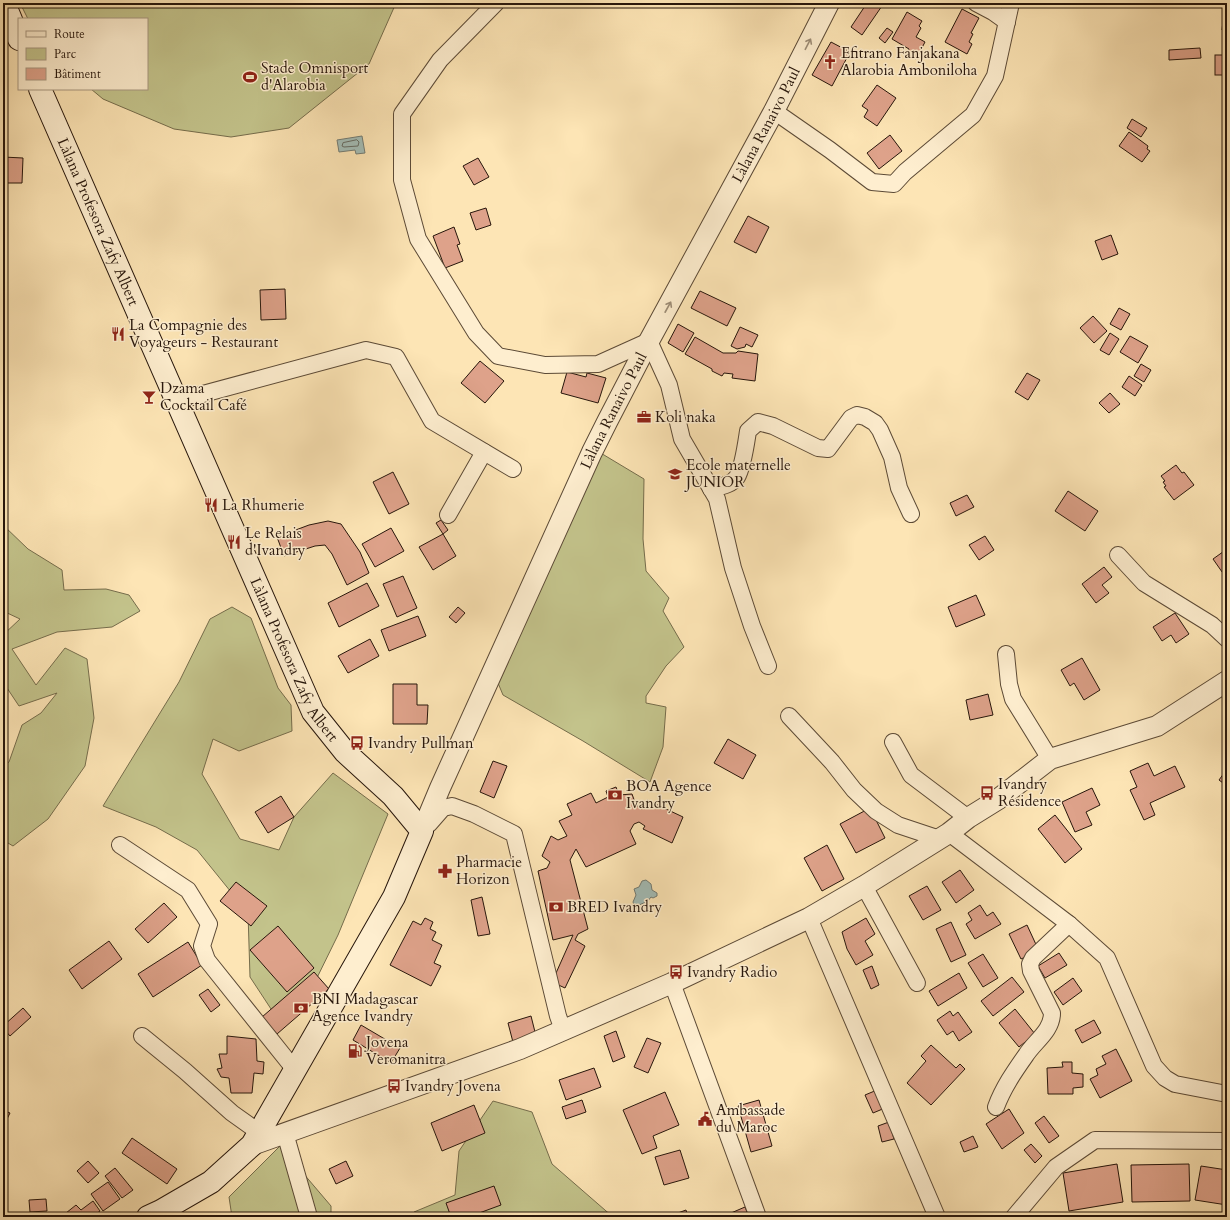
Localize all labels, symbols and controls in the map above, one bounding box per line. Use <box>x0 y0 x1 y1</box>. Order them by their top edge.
legend <box>18 18 148 90</box>
text: Route <box>54 26 85 42</box>
one-way arrow <box>805 38 812 50</box>
place label: Efitrano Fanjakana Alarobia Amboniloha <box>841 43 978 80</box>
text: Parc <box>54 46 77 62</box>
church icon: Efitrano Fanjakana Alarobia Amboniloha <box>822 54 838 70</box>
place label: Stade Omnisport d'Alarobia <box>261 58 369 95</box>
street label: Làlana Ranaivo Paul <box>727 63 805 186</box>
text: Bâtiment <box>54 66 101 82</box>
sports icon: Stade Omnisport d'Alarobia <box>242 69 258 85</box>
street label: Làlana Profesora Zafy Albert <box>53 135 144 309</box>
one-way arrow <box>664 301 672 313</box>
place label: La Compagnie des Voyageurs - Restaurant <box>129 315 278 352</box>
restaurant icon: La Compagnie des Voyageurs - Restaurant <box>110 326 126 342</box>
street label: Làlana Ranaivo Paul <box>576 349 651 472</box>
place label: Dzama Cocktail Café <box>160 378 247 415</box>
bar icon: Dzama Cocktail Café <box>141 389 157 405</box>
place label: Koli naka <box>655 407 716 427</box>
office icon: Koli naka <box>636 409 652 425</box>
place label: Ecole maternelle JUNIOR <box>684 455 791 492</box>
school or university icon: Ecole maternelle JUNIOR <box>667 466 683 482</box>
place label: La Rhumerie <box>222 495 305 515</box>
restaurant icon: La Rhumerie <box>203 497 219 513</box>
place label: Le Relais d'Ivandry <box>245 523 306 560</box>
restaurant icon: Le Relais d'Ivandry <box>226 534 242 550</box>
street label: Làlana Profesora Zafy Albert <box>245 574 343 746</box>
place label: Ivandry Pullman <box>368 733 474 753</box>
bus stop icon: Ivandry Pullman <box>349 735 365 751</box>
place label: Ivandry Résidence <box>998 774 1062 811</box>
place label: BOA Agence Ivandry <box>626 776 712 813</box>
bus stop icon: Ivandry Résidence <box>979 785 995 801</box>
bank icon: BOA Agence Ivandry <box>607 787 623 803</box>
place label: Pharmacie Horizon <box>456 852 522 889</box>
pharmacy icon: Pharmacie Horizon <box>437 863 453 879</box>
place label: BRED Ivandry <box>567 897 662 917</box>
bank icon: BRED Ivandry <box>548 899 564 915</box>
place label: Ivandry Radio <box>687 962 777 982</box>
bus stop icon: Ivandry Radio <box>668 964 684 980</box>
place label: BNI Madagascar Agence Ivandry <box>312 989 418 1026</box>
bank icon: BNI Madagascar Agence Ivandry <box>293 1000 309 1016</box>
place label: Jovena Veromanitra <box>364 1032 447 1069</box>
fuel station icon: Jovena Veromanitra <box>347 1043 363 1059</box>
place label: Ivandry Jovena <box>405 1076 501 1096</box>
bus stop icon: Ivandry Jovena <box>386 1078 402 1094</box>
place label: Ambassade du Maroc <box>716 1100 785 1137</box>
public building icon: Ambassade du Maroc <box>697 1111 713 1127</box>

